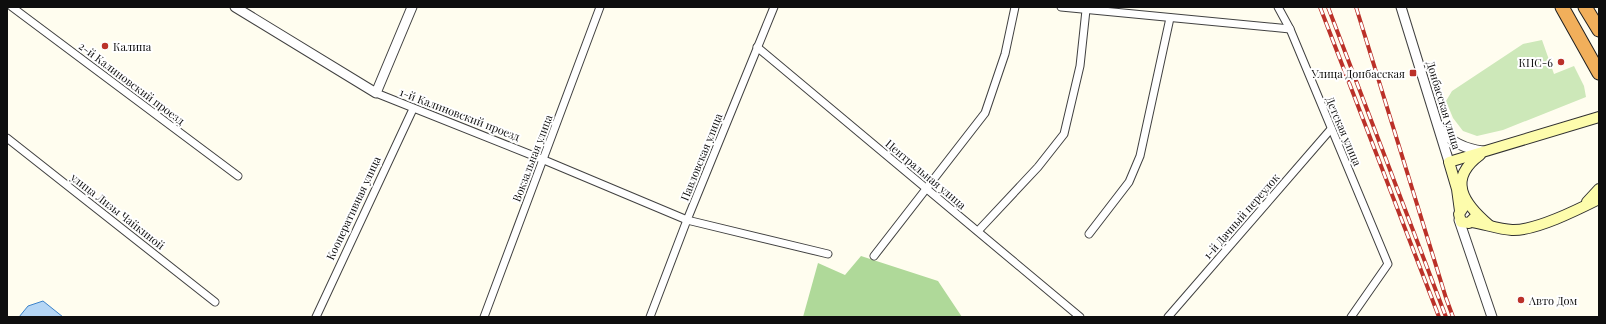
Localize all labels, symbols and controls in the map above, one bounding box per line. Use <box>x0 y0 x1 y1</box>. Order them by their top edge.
street label: 2-й Калиновский проезд <box>76 38 188 128</box>
place label: Калина <box>113 39 152 54</box>
marker: Калина <box>100 41 110 51</box>
place label: КНС-6 <box>1519 55 1553 70</box>
marker: КНС-6 <box>1556 57 1566 67</box>
street label: Донбасская улица <box>1423 59 1465 152</box>
place label: Улица Донбасская <box>1310 66 1405 81</box>
marker: Улица Донбасская <box>1408 68 1418 78</box>
street label: 1-й Калиновский проезд <box>398 84 522 144</box>
street label: Детская улица <box>1323 94 1366 168</box>
street label: Павловская улица <box>677 111 726 203</box>
street label: Вокзальная улица <box>508 112 556 204</box>
street label: Центральная улица <box>883 136 970 213</box>
street label: Кооперативная улица <box>322 153 384 262</box>
street label: улица Лизы Чайкиной <box>67 169 168 253</box>
street label: 1-й Дачный переулок <box>1200 169 1283 262</box>
place label: Авто Дом <box>1528 293 1578 308</box>
marker: Авто Дом <box>1516 295 1526 305</box>

